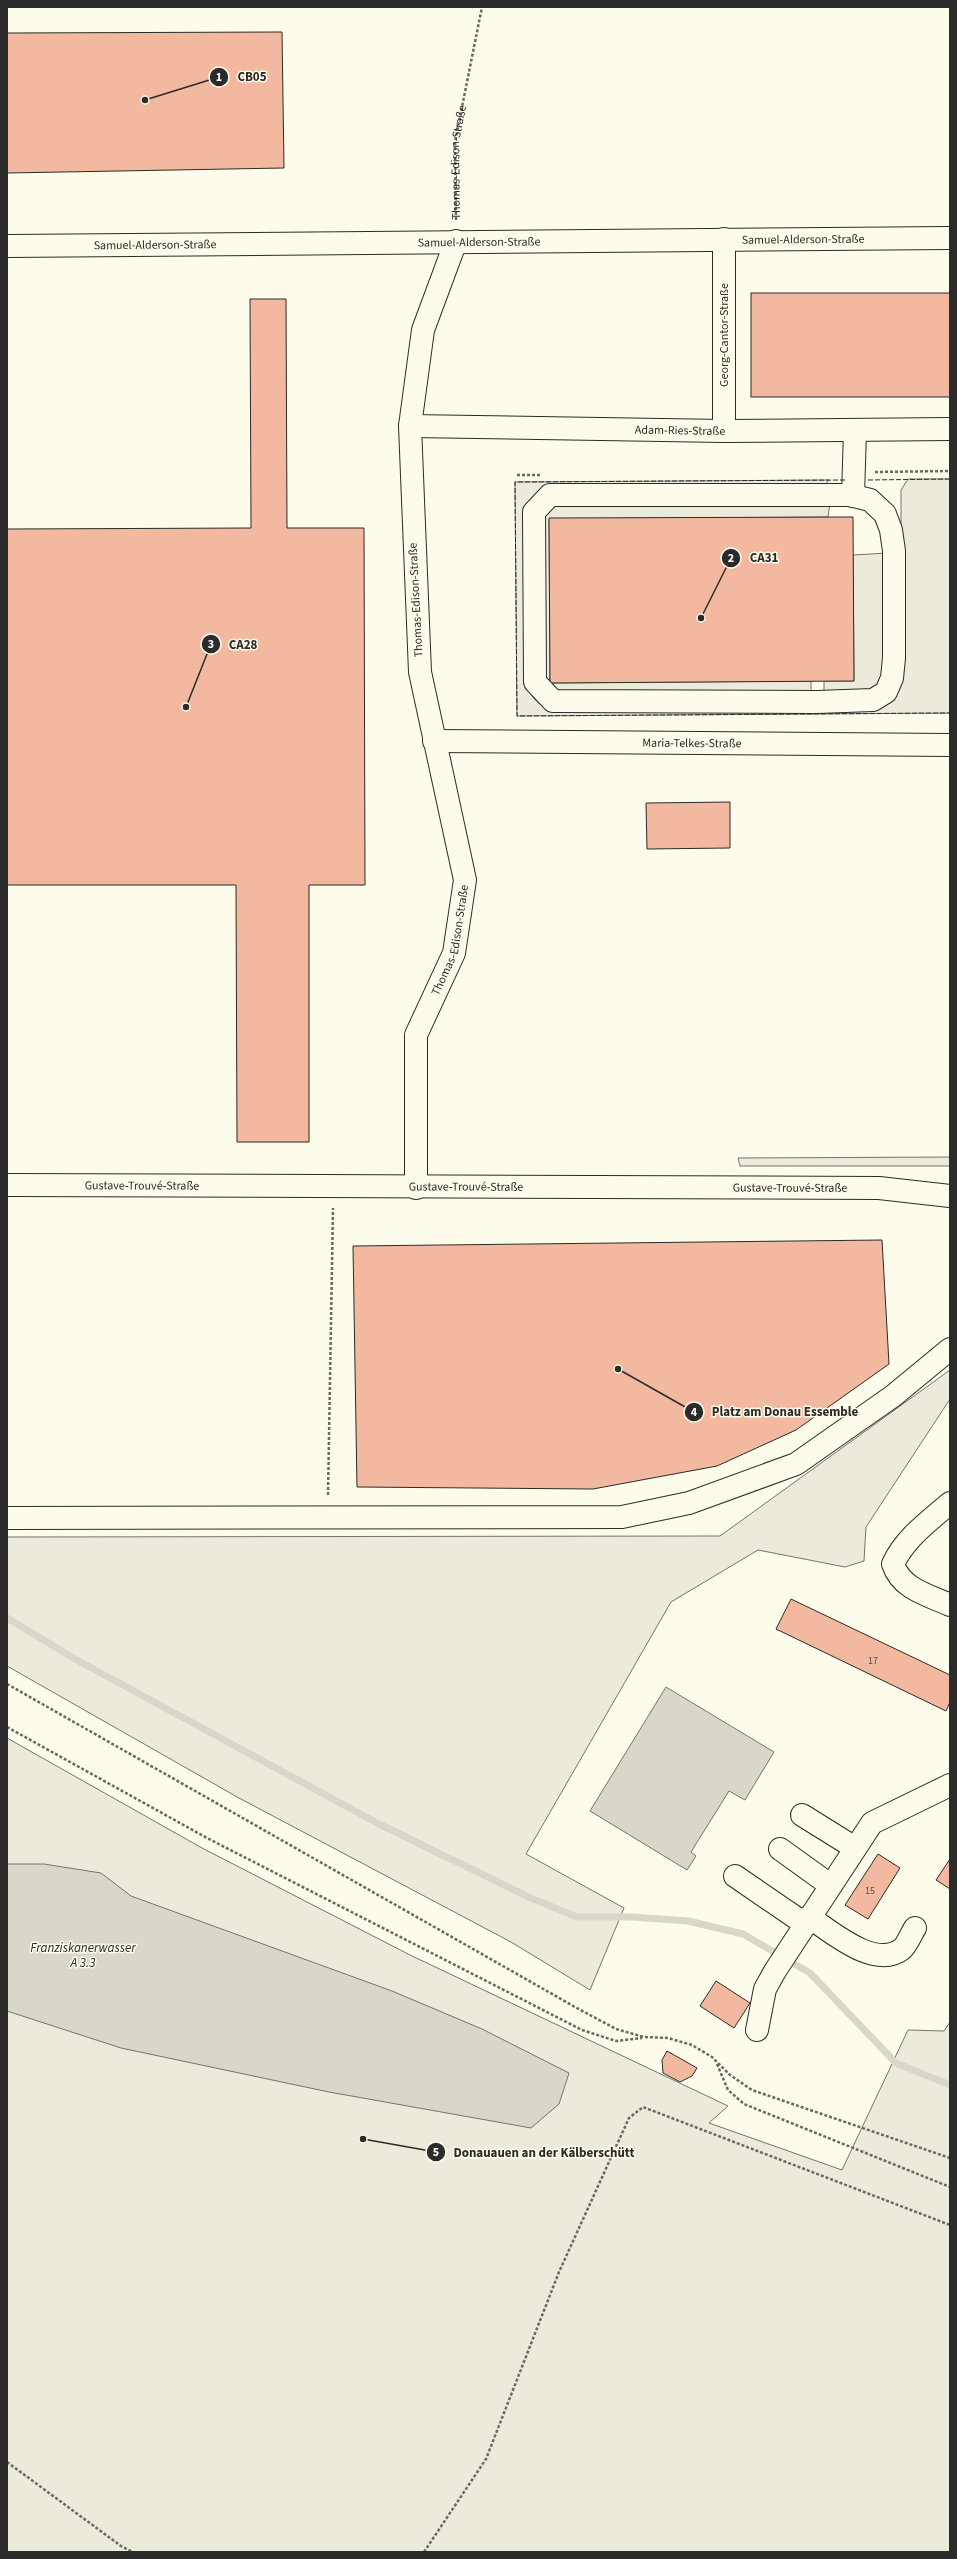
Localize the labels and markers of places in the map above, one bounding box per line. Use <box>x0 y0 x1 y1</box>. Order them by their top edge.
callout: CB05 <box>209 64 275 89</box>
callout: CA31 <box>721 545 786 570</box>
callout: CA28 <box>201 631 265 656</box>
callout: Platz am Donau Essemble <box>684 1399 867 1424</box>
callout: Donauauen an der Kälberschütt <box>426 2139 643 2164</box>

